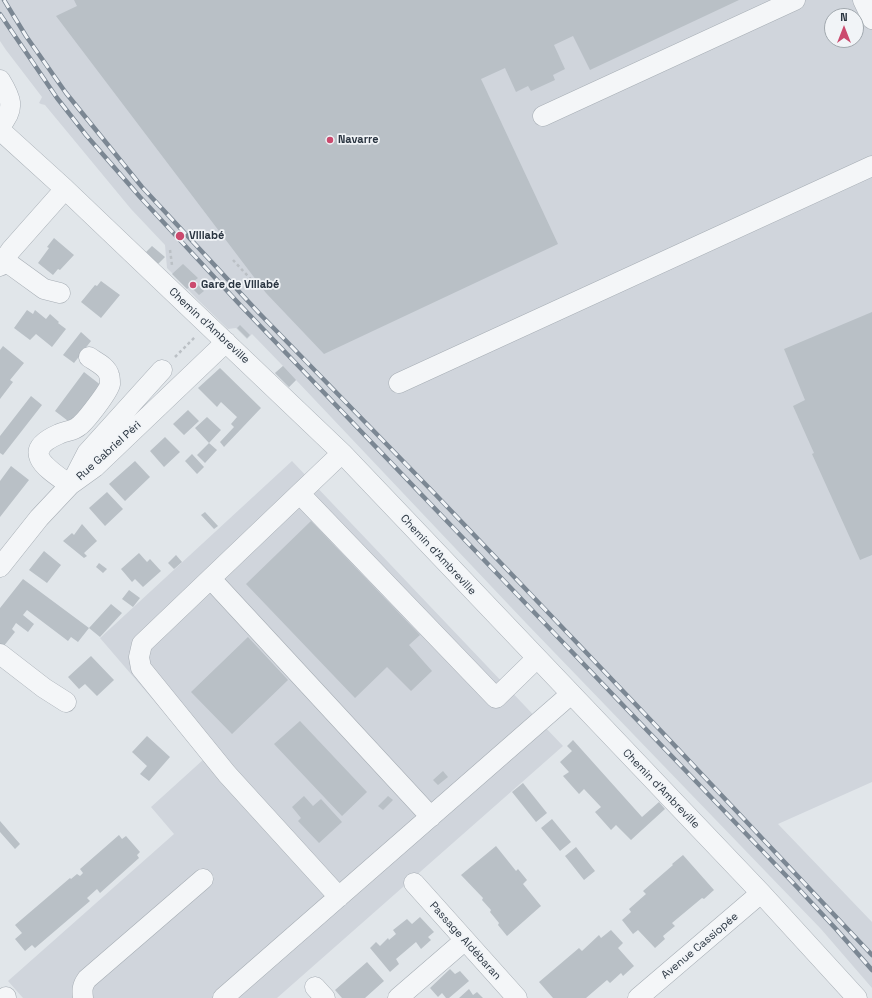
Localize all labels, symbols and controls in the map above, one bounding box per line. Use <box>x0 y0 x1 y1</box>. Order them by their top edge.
north arrow <box>824 8 864 48</box>
text: N <box>840 10 848 24</box>
place label: Navarre <box>338 133 379 147</box>
marker: Navarre <box>325 135 335 145</box>
place label: Villabé <box>189 229 224 243</box>
marker: Villabé <box>174 230 186 242</box>
place label: Gare de Villabé <box>201 278 279 292</box>
marker: Gare de Villabé <box>188 280 198 290</box>
street label: Chemin d'Ambreville <box>166 285 252 367</box>
street label: Rue Gabriel Péri <box>74 419 144 483</box>
street label: Chemin d'Ambreville <box>397 512 479 598</box>
street label: Chemin d'Ambreville <box>620 747 702 831</box>
street label: Passage Aldébaran <box>426 899 504 983</box>
street label: Avenue Cassiopée <box>659 910 741 982</box>

